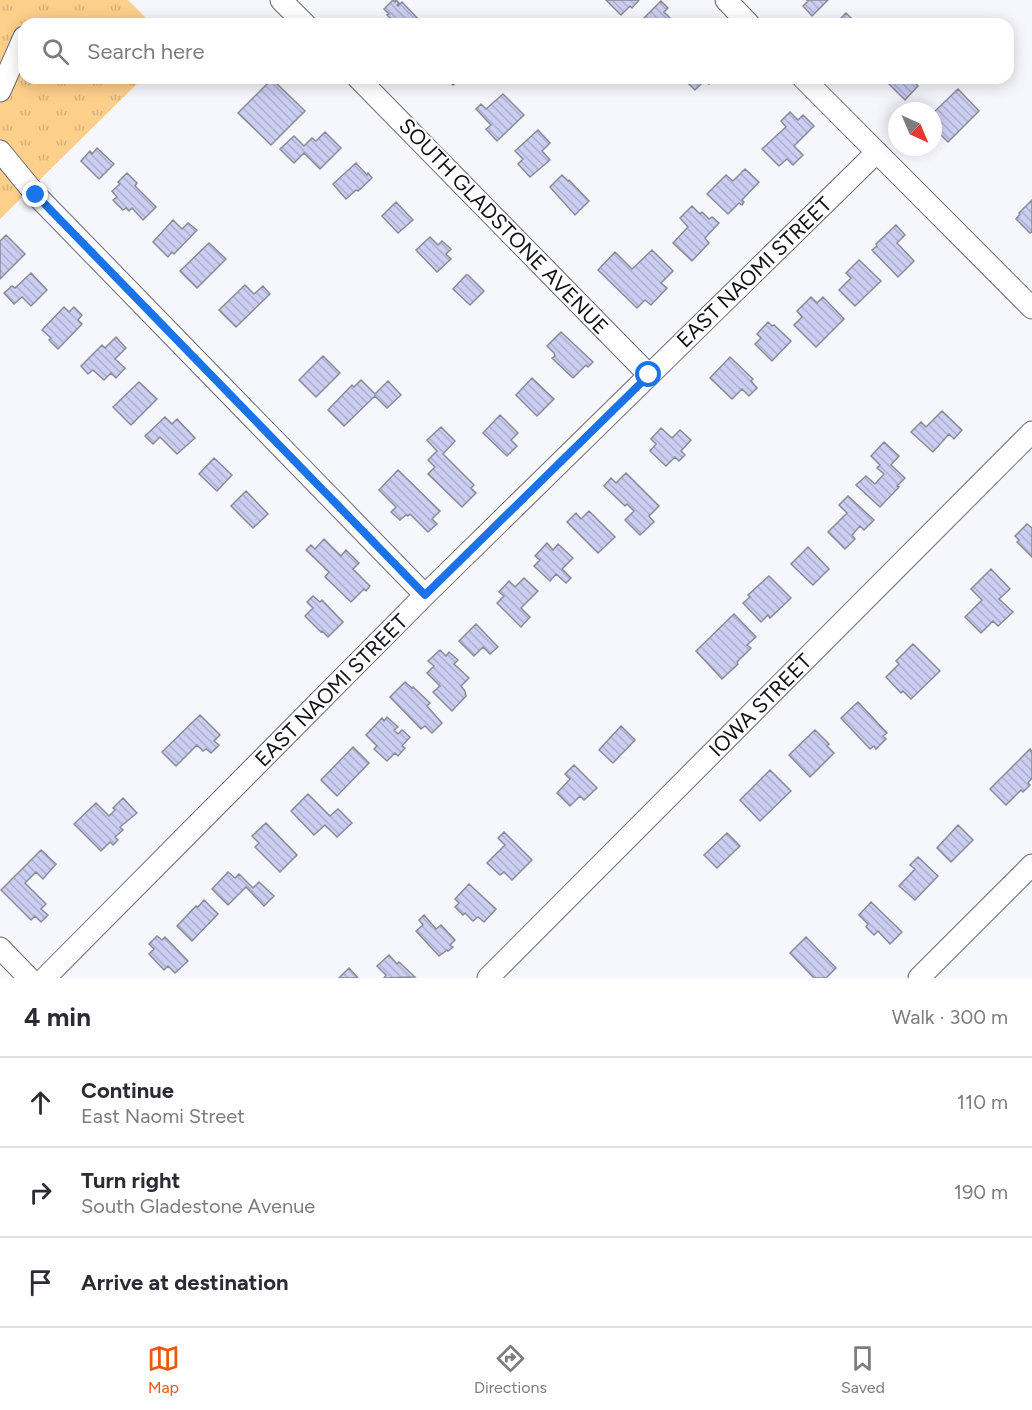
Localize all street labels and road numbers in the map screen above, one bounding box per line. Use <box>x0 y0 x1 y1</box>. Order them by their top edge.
street label: SOUTH GLADSTONE AVENUE <box>394 113 614 339</box>
street label: EAST NAOMI STREET <box>671 191 837 352</box>
street label: EAST NAOMI STREET <box>250 608 413 771</box>
street label: IOWA STREET <box>704 648 817 761</box>

